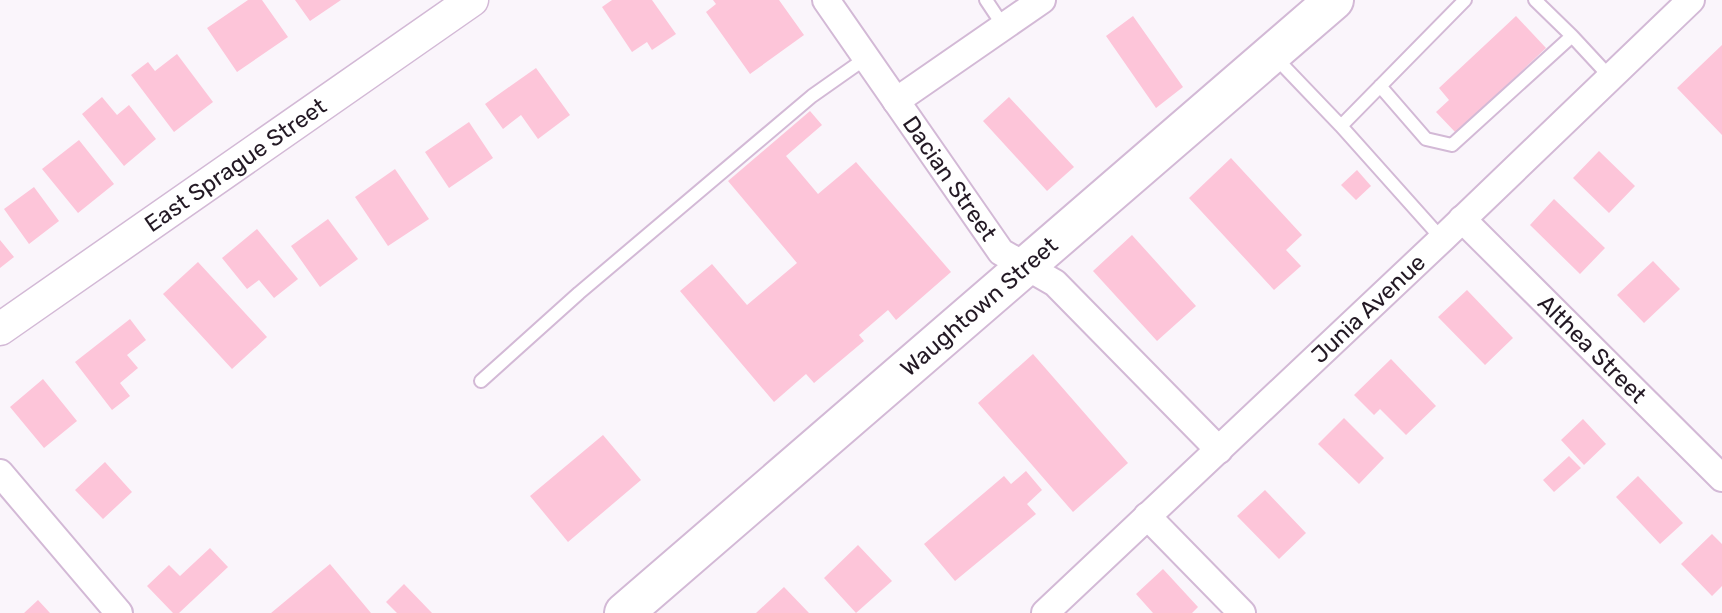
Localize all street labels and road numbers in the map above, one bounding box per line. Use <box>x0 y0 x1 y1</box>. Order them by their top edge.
street label: East Sprague Street <box>139 92 332 238</box>
street label: Dacian Street <box>897 110 1003 246</box>
street label: Waughtown Street <box>895 231 1063 382</box>
street label: Junia Avenue <box>1305 248 1431 369</box>
street label: Althea Street <box>1532 289 1652 409</box>

